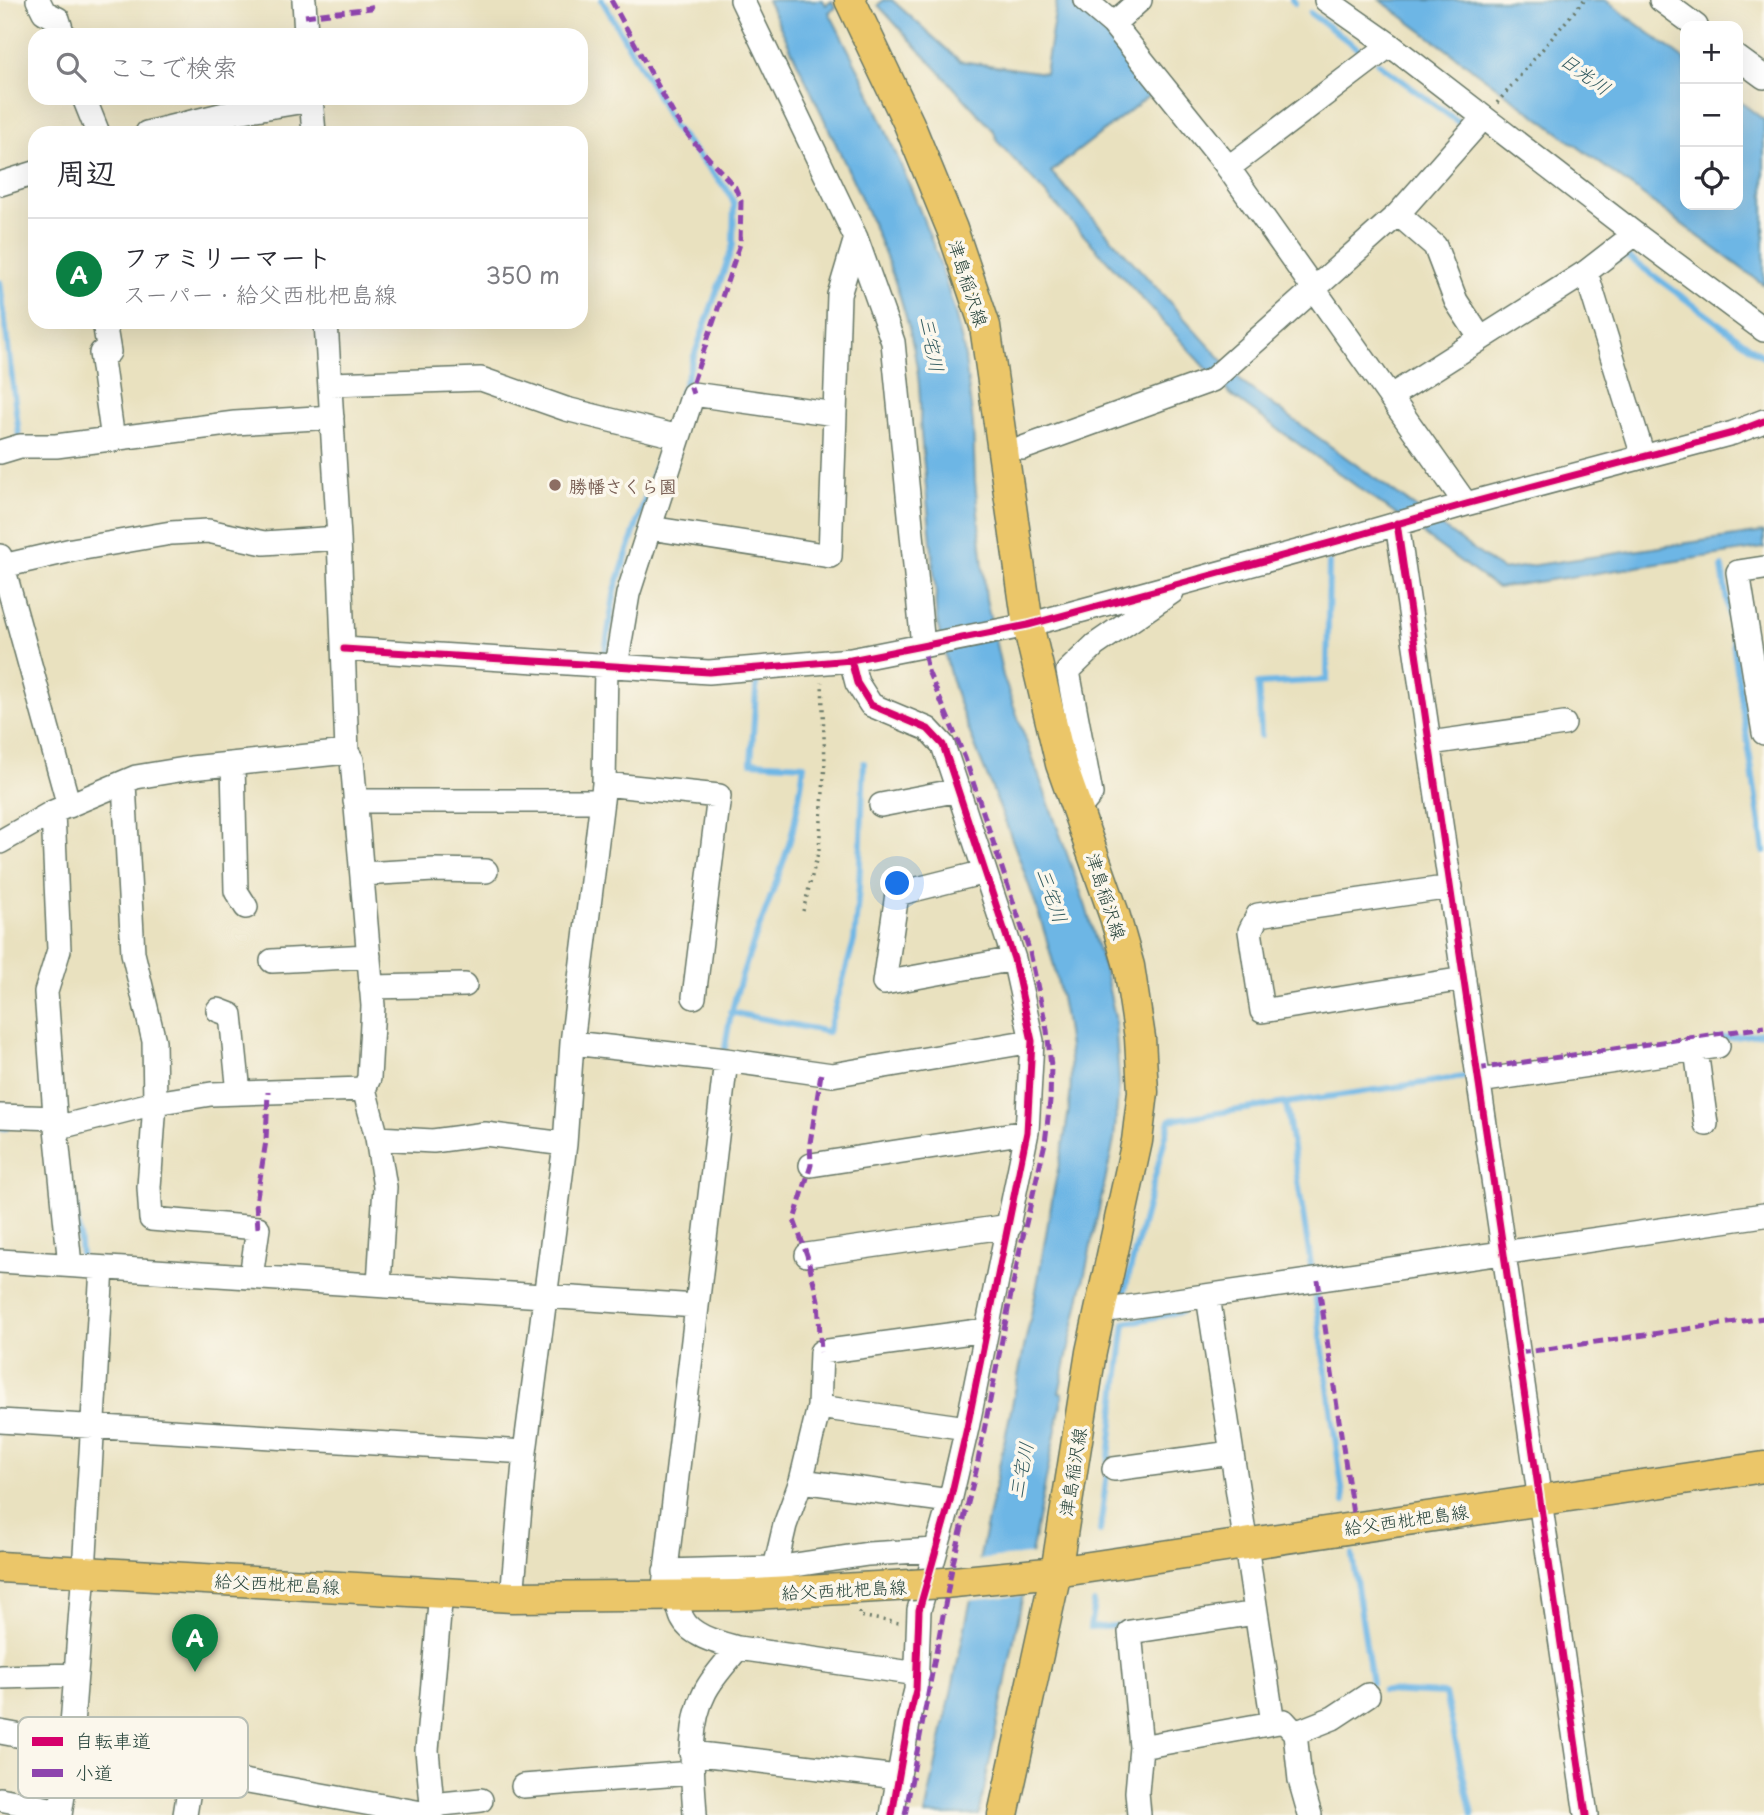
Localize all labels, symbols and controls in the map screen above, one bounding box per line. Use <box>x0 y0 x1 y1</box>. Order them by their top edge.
map controls <box>1680 21 1743 210</box>
button: + <box>1680 21 1743 84</box>
search box <box>28 28 588 105</box>
water label: 日光川 <box>1555 45 1617 101</box>
text: ここで検索 <box>108 47 238 86</box>
icon: search <box>52 48 90 86</box>
button: − <box>1680 84 1743 147</box>
button: locate <box>1680 147 1743 210</box>
text: 周辺 <box>56 149 116 194</box>
street label: 津島稲沢線 <box>942 236 996 330</box>
text: ファミリーマート <box>123 237 332 276</box>
text: A <box>70 257 88 292</box>
text: 350 m <box>485 257 560 292</box>
text: スーパー · 給父西枇杷島線 <box>123 276 397 311</box>
water label: 三宅川 <box>914 313 952 375</box>
place label: 勝幡さくら園 <box>569 472 677 499</box>
marker: 勝幡さくら園 <box>547 477 563 493</box>
street label: 津島稲沢線 <box>1080 849 1134 943</box>
water label: 三宅川 <box>1030 863 1076 927</box>
your location <box>880 866 914 900</box>
street label: 津島稲沢線 <box>1052 1425 1092 1519</box>
water label: 三宅川 <box>1001 1439 1039 1501</box>
street label: 給父西枇杷島線 <box>1342 1497 1470 1541</box>
street label: 給父西枇杷島線 <box>213 1566 341 1600</box>
street label: 給父西枇杷島線 <box>780 1572 908 1606</box>
pin: A <box>172 1614 218 1672</box>
legend <box>18 1717 248 1798</box>
text: 自転車道 <box>75 1726 151 1754</box>
text: 小道 <box>75 1758 113 1786</box>

